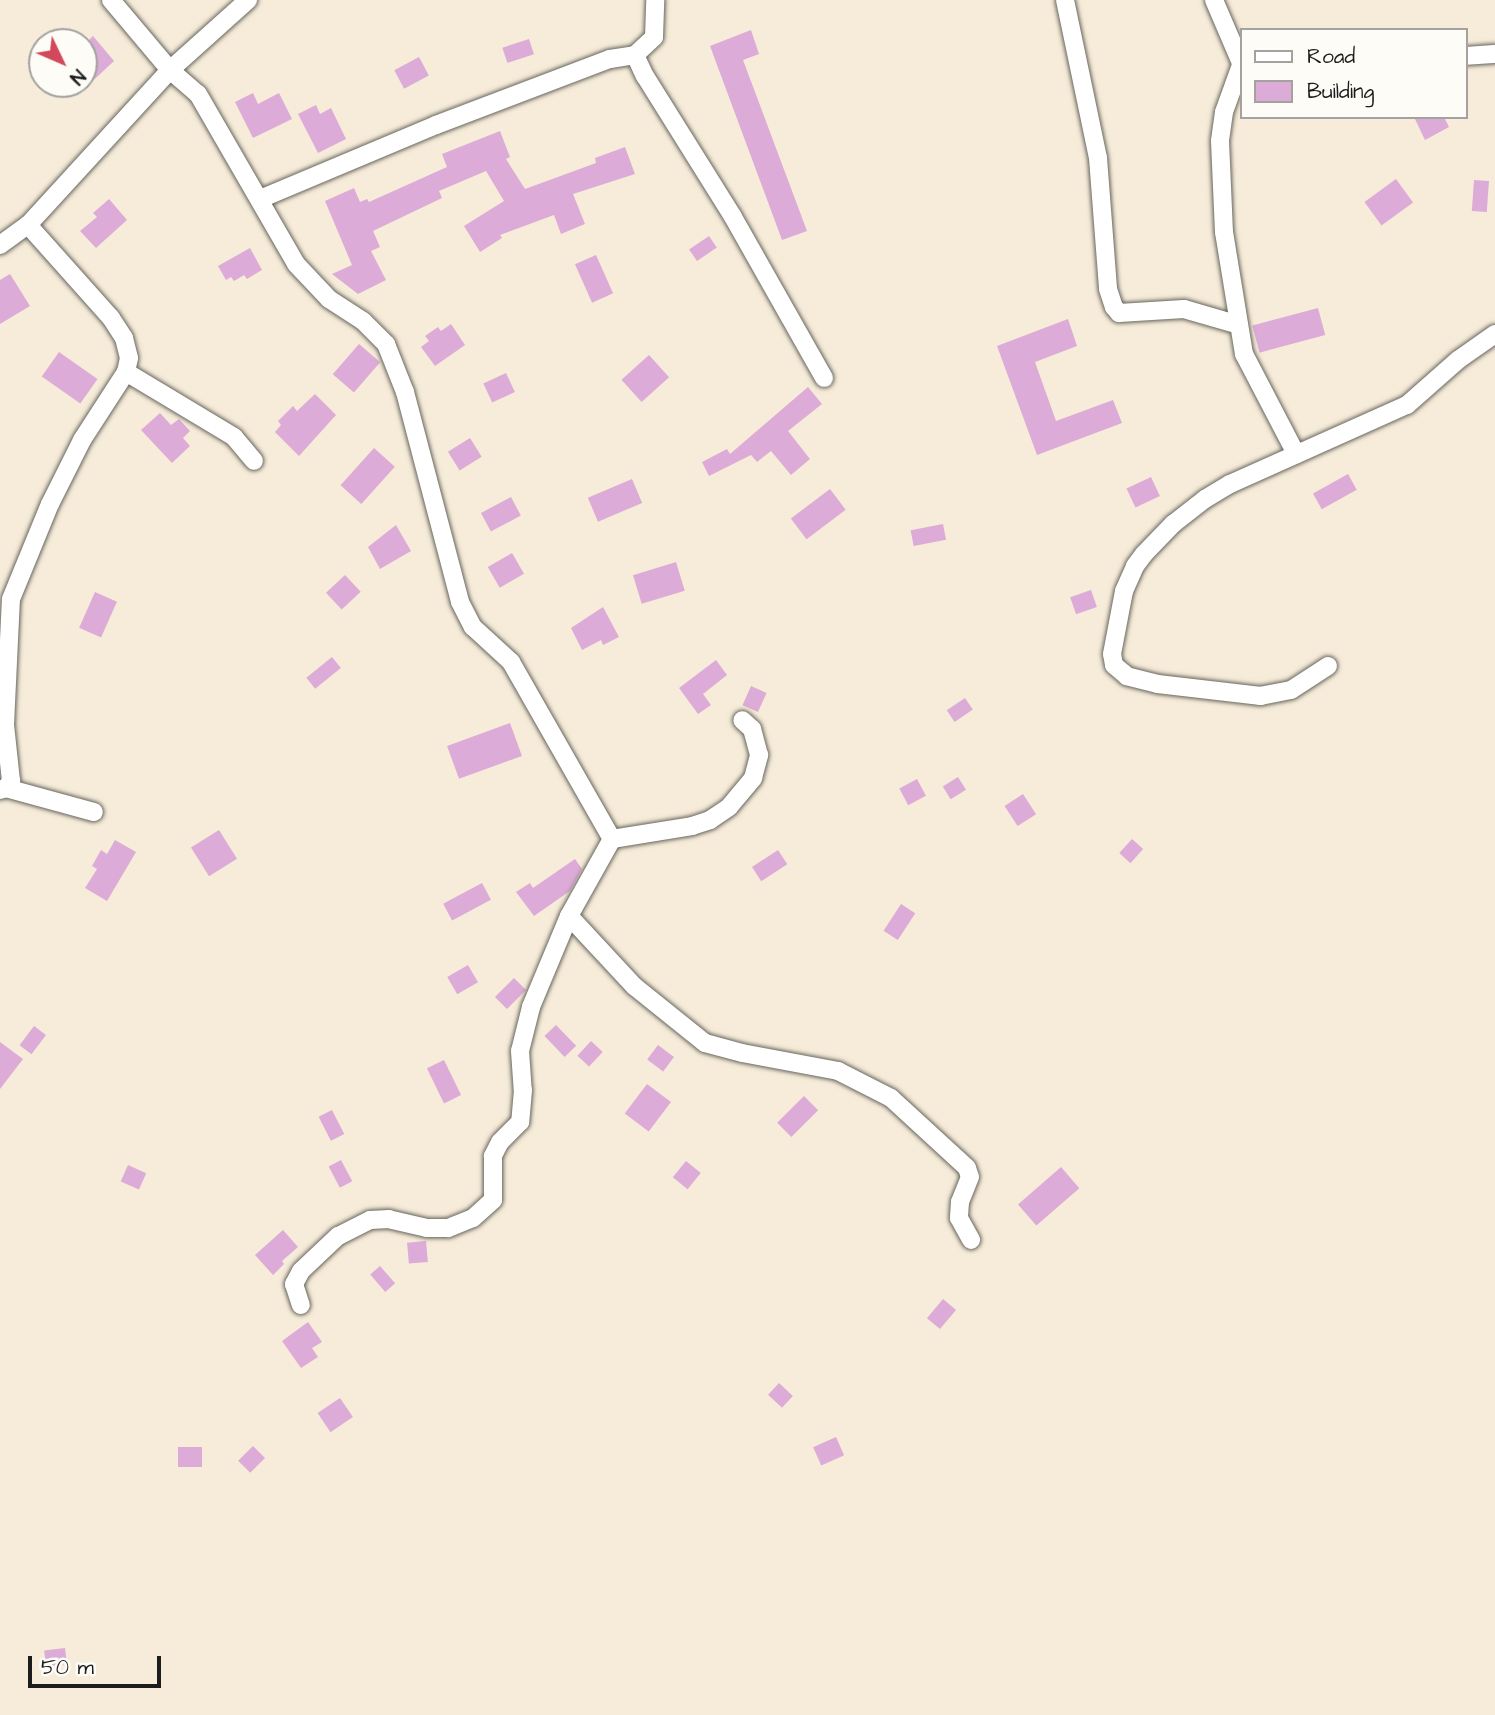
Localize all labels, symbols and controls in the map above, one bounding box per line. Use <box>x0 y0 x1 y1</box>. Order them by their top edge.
north arrow <box>28 28 98 98</box>
legend <box>1240 28 1467 119</box>
text: Road <box>1307 42 1355 71</box>
text: N <box>63 63 91 90</box>
text: Building <box>1307 77 1374 106</box>
scale bar <box>32 1642 164 1686</box>
text: 50 m <box>41 1653 94 1682</box>

